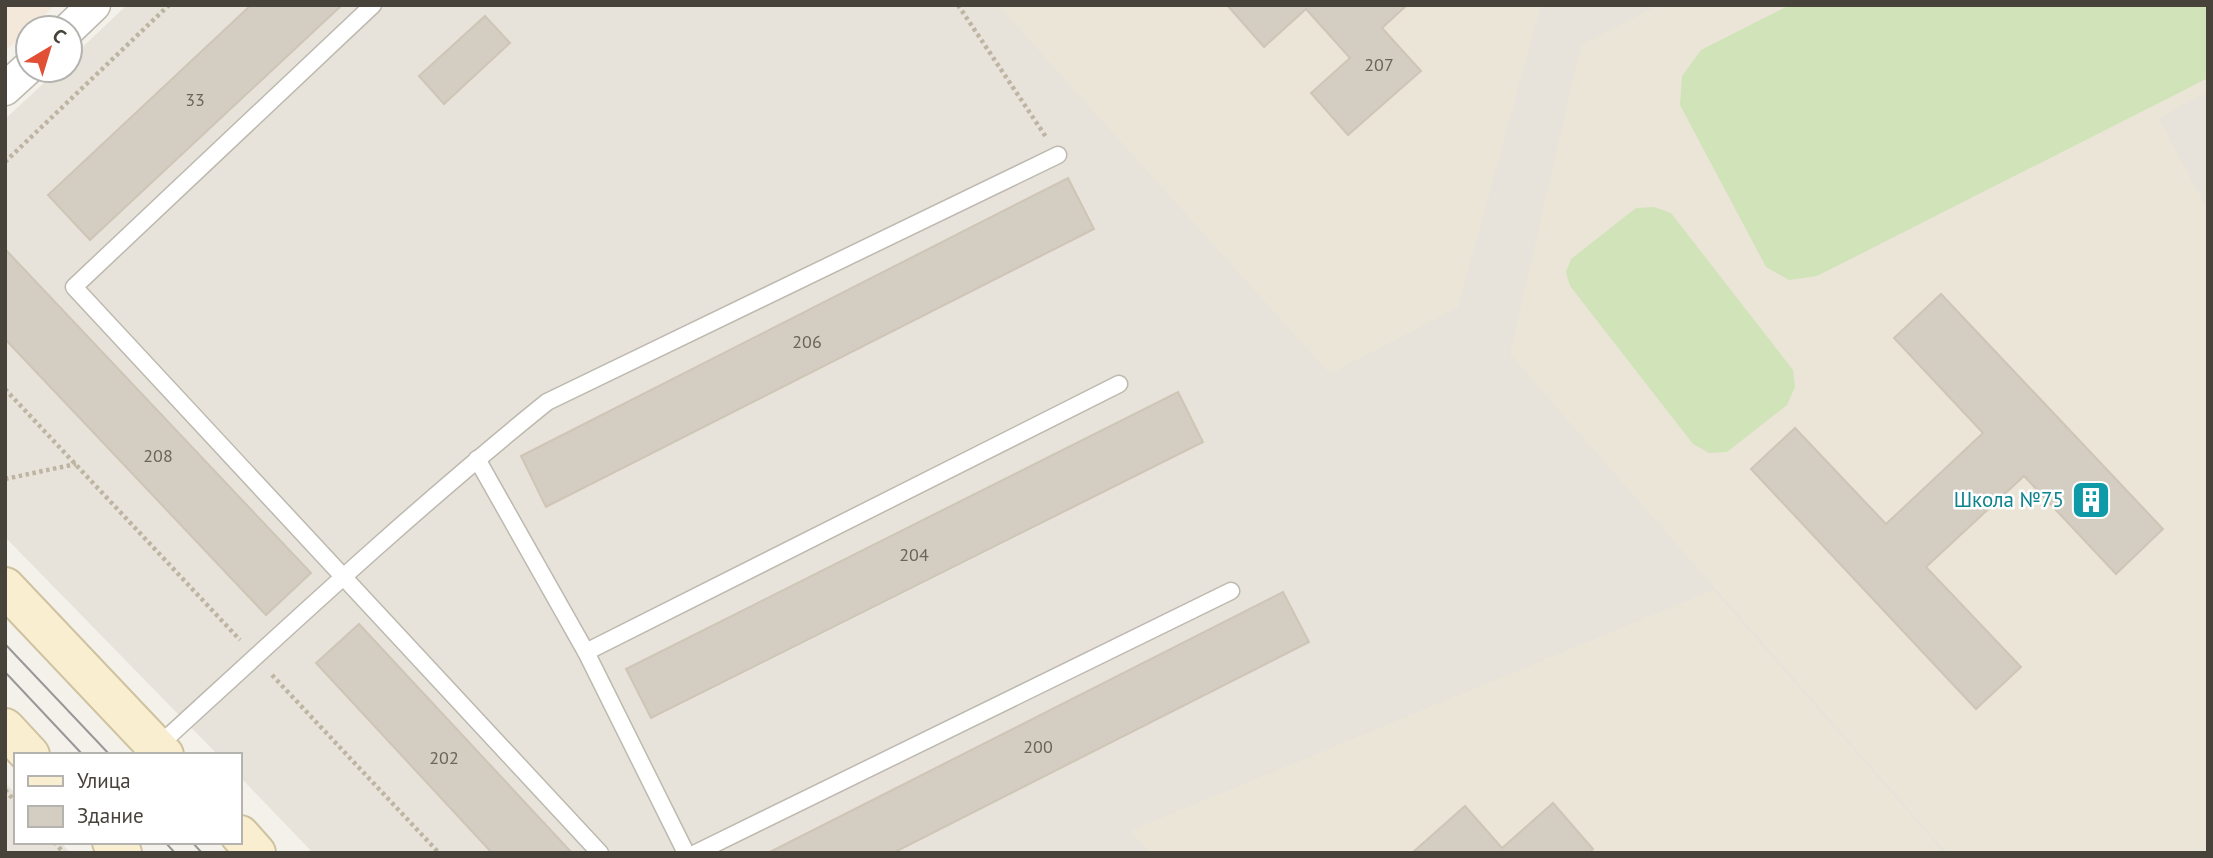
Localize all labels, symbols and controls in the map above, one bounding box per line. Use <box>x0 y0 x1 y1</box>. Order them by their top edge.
north arrow <box>14 14 84 84</box>
text: С <box>48 23 71 49</box>
house number: 207 <box>1364 53 1394 76</box>
house number: 33 <box>185 88 205 111</box>
house number: 206 <box>792 330 822 353</box>
house number: 208 <box>143 444 173 467</box>
building icon: Школа №75 <box>2070 479 2112 521</box>
place label: Школа №75 <box>1954 486 2064 513</box>
house number: 204 <box>899 543 929 566</box>
house number: 200 <box>1023 735 1053 758</box>
house number: 202 <box>429 746 459 769</box>
legend <box>14 753 242 844</box>
text: Улица <box>77 767 131 794</box>
text: Здание <box>77 802 144 829</box>

